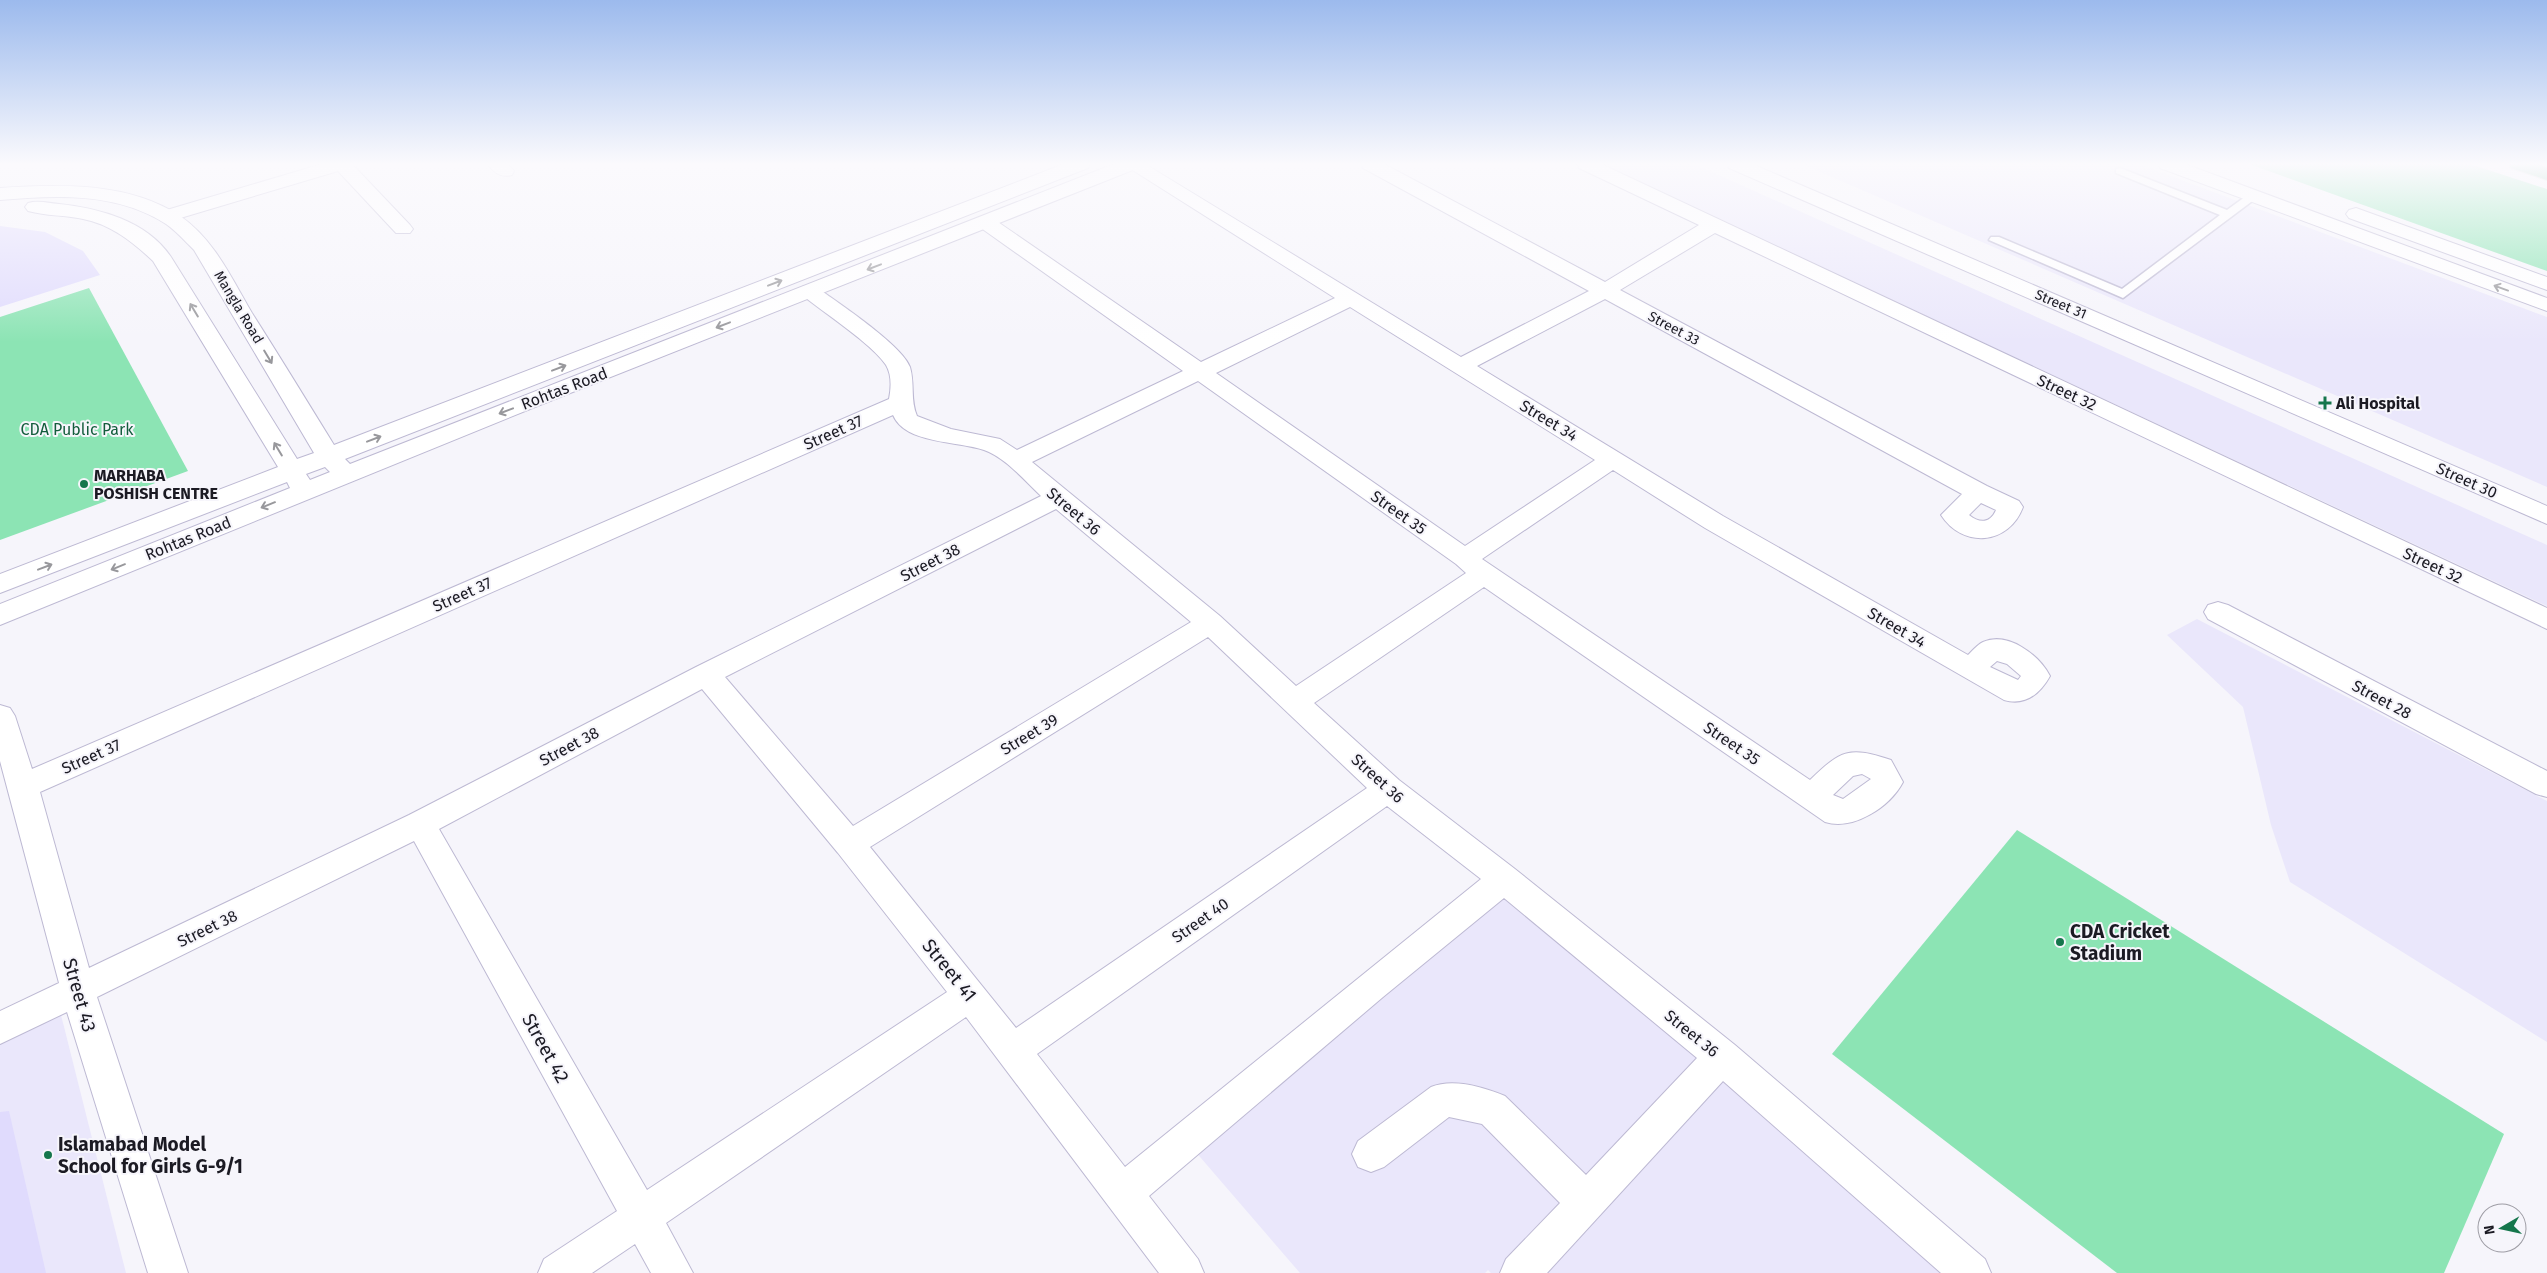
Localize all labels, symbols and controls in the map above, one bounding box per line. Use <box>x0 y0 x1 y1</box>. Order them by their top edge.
one-way arrow <box>867 263 882 272</box>
street label: Mangla Road <box>210 268 267 347</box>
one-way arrow <box>767 278 782 288</box>
one-way arrow <box>2494 283 2509 292</box>
street label: Street 31 <box>2032 286 2089 323</box>
one-way arrow <box>188 304 198 318</box>
street label: Street 33 <box>1645 308 1702 349</box>
one-way arrow <box>715 322 730 331</box>
one-way arrow <box>264 349 274 363</box>
street label: Rohtas Road <box>518 363 610 414</box>
one-way arrow <box>550 363 566 372</box>
street label: Street 32 <box>2034 370 2100 414</box>
place label: Ali Hospital <box>2335 394 2420 413</box>
street label: Street 34 <box>1516 396 1582 445</box>
marker: Ali Hospital <box>2318 396 2332 410</box>
one-way arrow <box>499 406 514 416</box>
street label: Street 37 <box>801 411 866 454</box>
park label: CDA Public Park <box>21 420 134 439</box>
one-way arrow <box>366 434 382 443</box>
one-way arrow <box>273 443 283 457</box>
street label: Street 30 <box>2433 459 2500 502</box>
place label: MARHABA POSHISH CENTRE <box>94 466 218 503</box>
marker: MARHABA POSHISH CENTRE <box>78 478 90 490</box>
street label: Street 36 <box>1043 483 1104 539</box>
street label: Street 35 <box>1367 486 1430 538</box>
one-way arrow <box>261 501 276 510</box>
street label: Rohtas Road <box>142 513 234 564</box>
street label: Street 38 <box>897 539 963 586</box>
street label: Street 32 <box>2400 543 2466 587</box>
one-way arrow <box>38 561 53 570</box>
one-way arrow <box>111 562 126 572</box>
street label: Street 37 <box>430 573 495 616</box>
street label: Street 34 <box>1864 603 1930 652</box>
street label: Street 28 <box>2349 676 2415 723</box>
street label: Street 39 <box>997 710 1062 759</box>
street label: Street 35 <box>1700 718 1763 769</box>
street label: Street 38 <box>536 723 602 770</box>
street label: Street 37 <box>59 735 124 778</box>
street label: Street 36 <box>1347 750 1408 807</box>
street label: Street 40 <box>1168 894 1232 947</box>
street label: Street 38 <box>174 906 241 951</box>
place label: CDA Cricket Stadium <box>2070 920 2170 965</box>
street label: Street 41 <box>917 934 982 1006</box>
marker: CDA Cricket Stadium <box>2054 936 2066 948</box>
street label: Street 43 <box>58 956 101 1035</box>
street label: Street 36 <box>1661 1006 1723 1061</box>
street label: Street 42 <box>517 1010 574 1087</box>
place label: Islamabad Model School for Girls G-9/1 <box>58 1133 243 1178</box>
marker: Islamabad Model School for Girls G-9/1 <box>42 1149 54 1161</box>
north arrow <box>2477 1203 2527 1253</box>
text: N <box>2481 1224 2499 1236</box>

